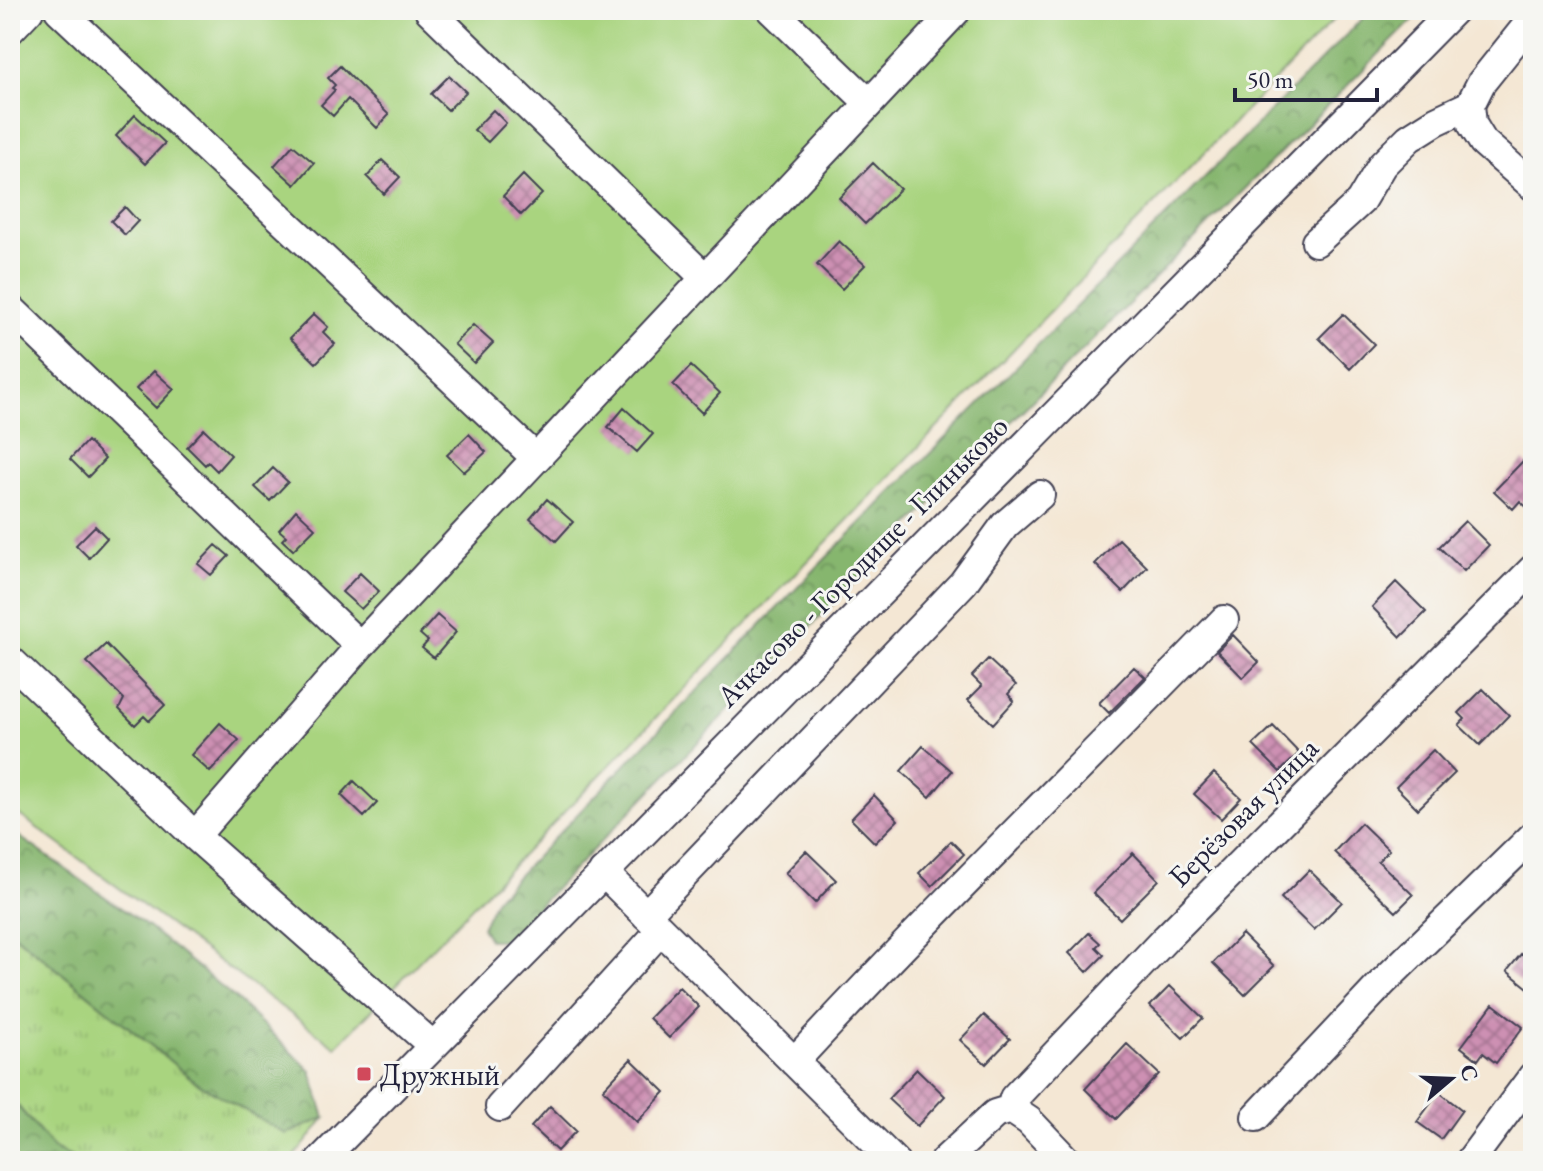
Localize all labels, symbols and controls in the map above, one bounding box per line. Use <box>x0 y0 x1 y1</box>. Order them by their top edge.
scale bar <box>1235 52 1377 102</box>
text: 50 m <box>1247 64 1294 95</box>
street label: Ачкасово - Городище - Глиньково <box>707 407 1016 716</box>
street label: Берёзовая улица <box>1160 729 1326 895</box>
north arrow <box>1411 1039 1491 1119</box>
place label: Дружный <box>380 1055 500 1094</box>
text: С <box>1453 1061 1486 1085</box>
marker: Дружный <box>355 1065 373 1083</box>

